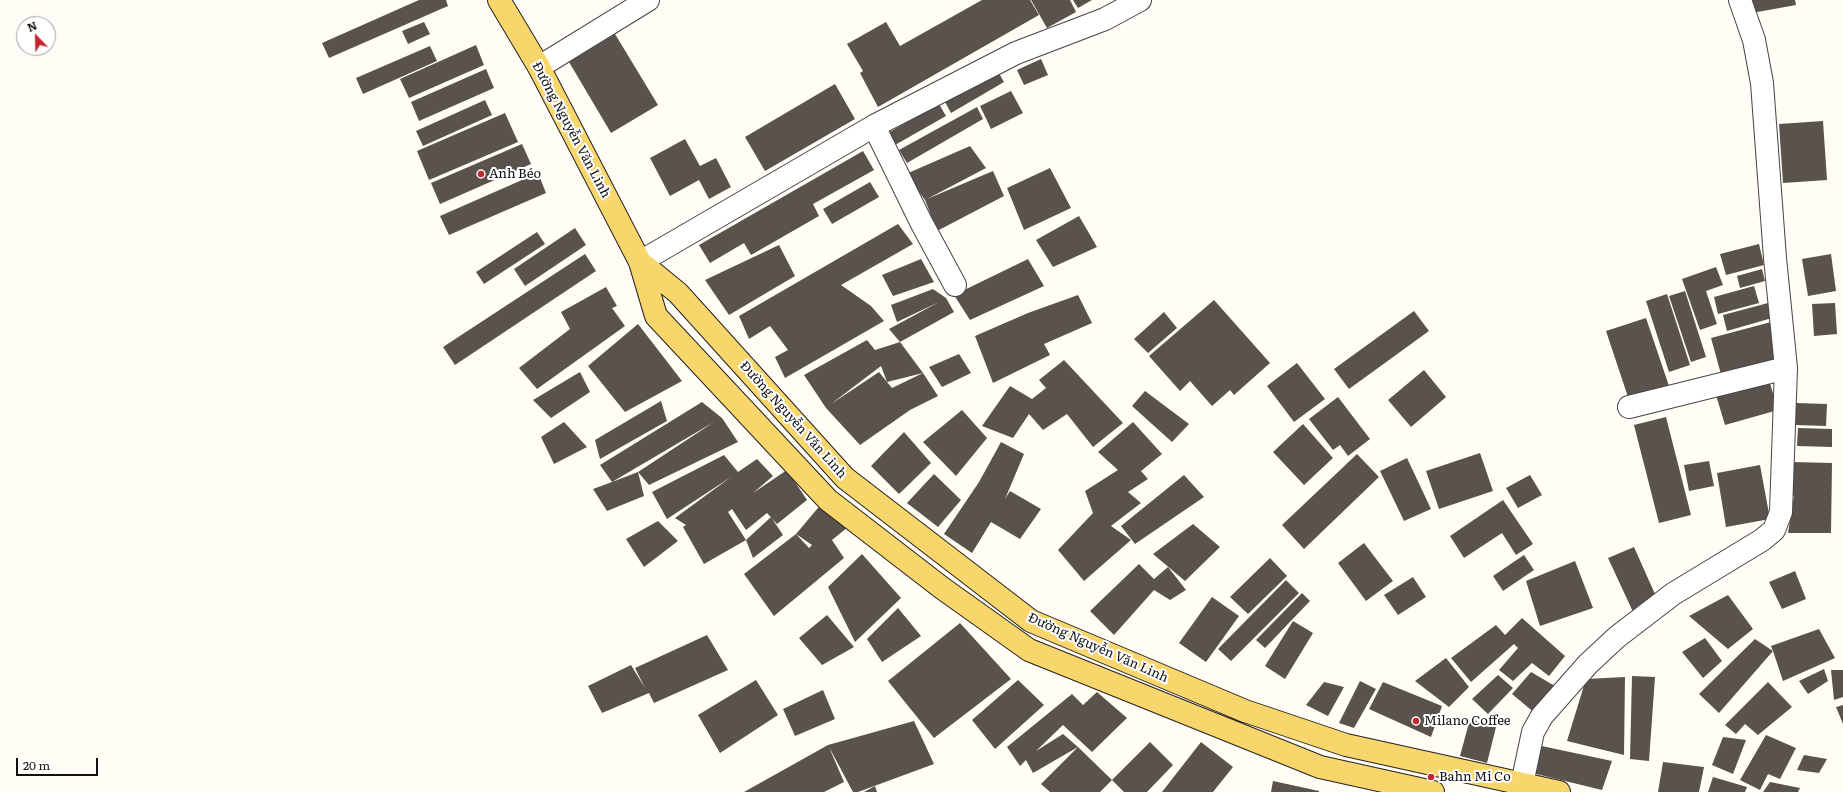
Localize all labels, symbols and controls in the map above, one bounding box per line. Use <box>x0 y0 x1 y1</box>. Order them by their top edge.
north arrow <box>16 16 56 56</box>
text: N <box>24 17 39 35</box>
street label: Đường Nguyễn Văn Linh <box>528 59 614 201</box>
place label: Anh Béo <box>489 166 541 182</box>
marker: Anh Béo <box>476 169 486 179</box>
street label: Đường Nguyễn Văn Linh <box>736 358 850 482</box>
street label: Đường Nguyễn Văn Linh <box>1025 610 1171 686</box>
place label: Milano Coffee <box>1424 713 1511 729</box>
marker: Milano Coffee <box>1411 716 1421 726</box>
scale bar <box>18 750 100 776</box>
text: 20 m <box>23 756 50 774</box>
place label: Bahn Mi Co <box>1439 769 1511 785</box>
marker: Bahn Mi Co <box>1426 772 1436 782</box>

